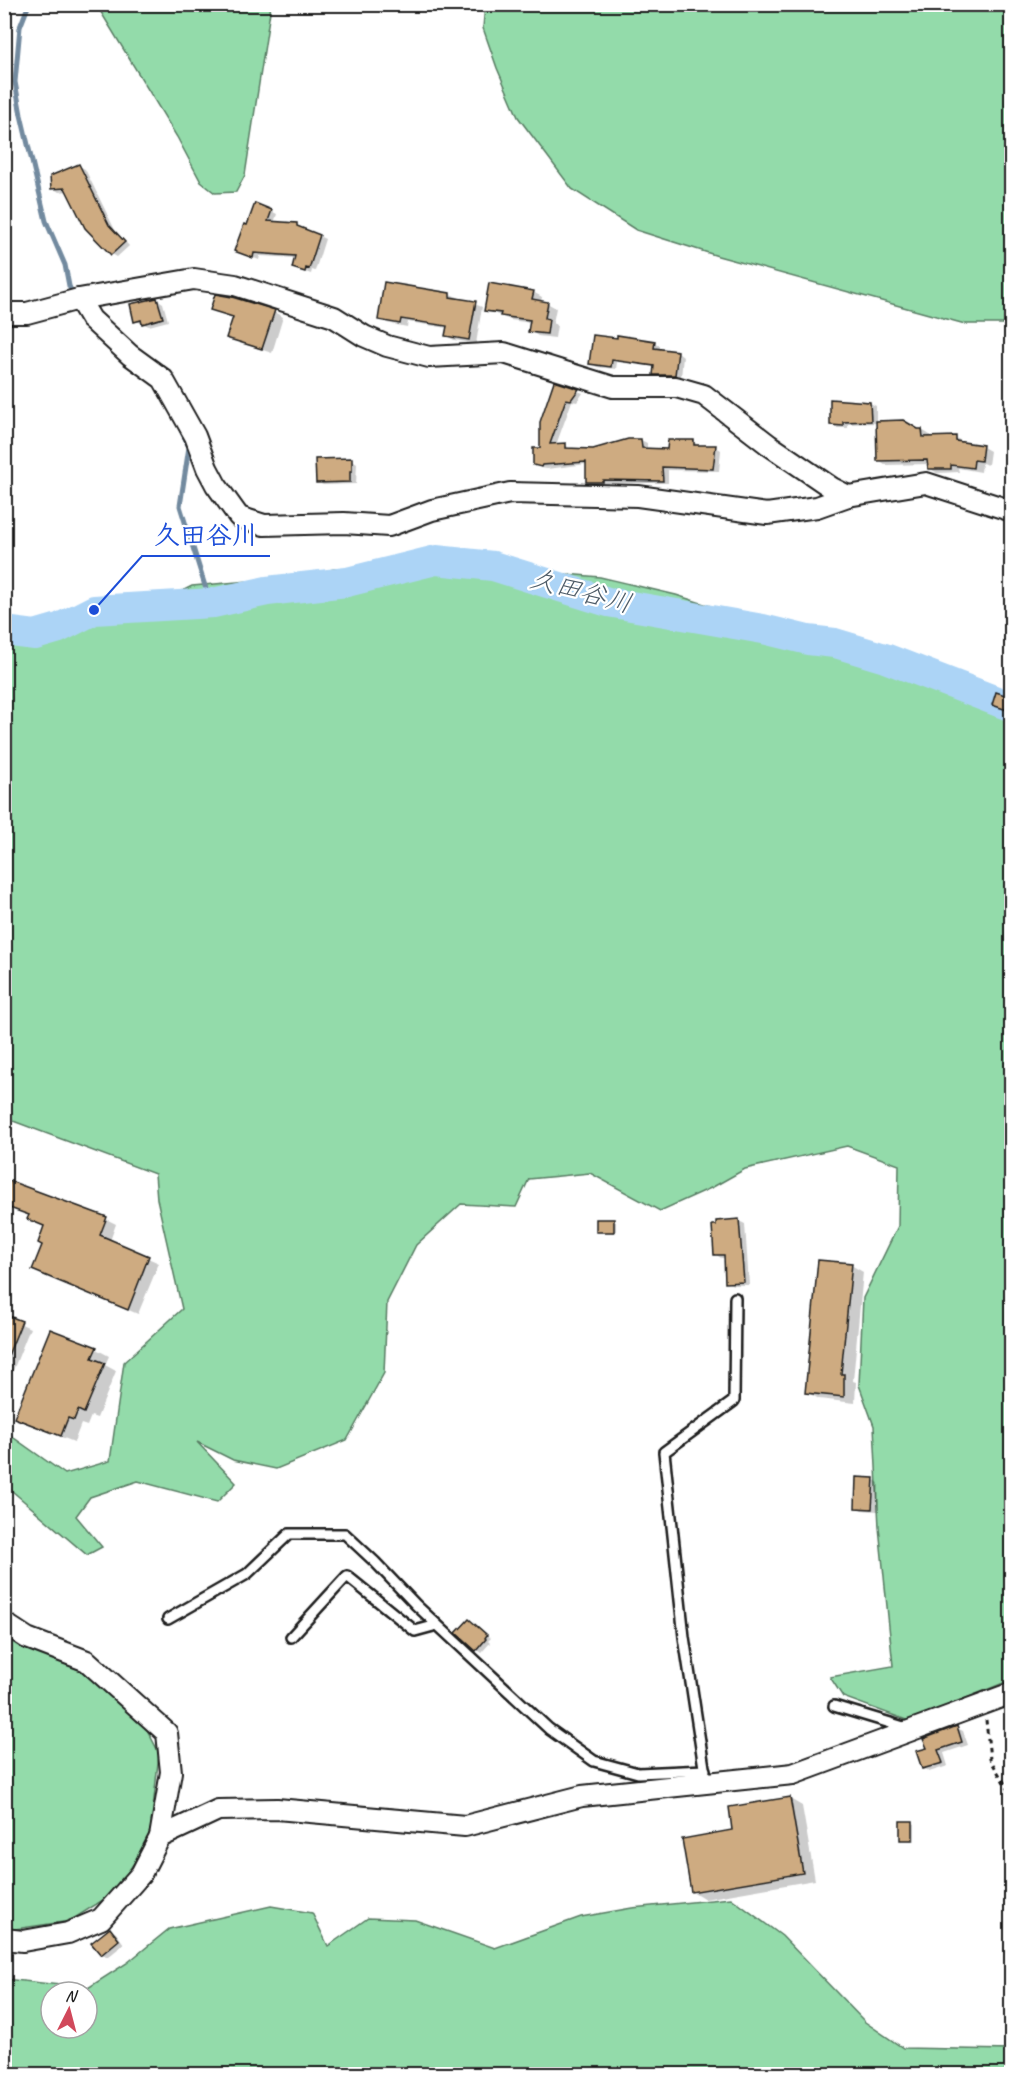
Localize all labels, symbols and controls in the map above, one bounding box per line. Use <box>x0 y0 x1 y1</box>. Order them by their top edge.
callout: 久田谷川 <box>142 512 270 556</box>
text: 久田谷川 <box>154 519 258 552</box>
water label: 久田谷川 <box>526 562 636 620</box>
north arrow <box>39 1980 99 2040</box>
text: N <box>64 1986 80 2007</box>

